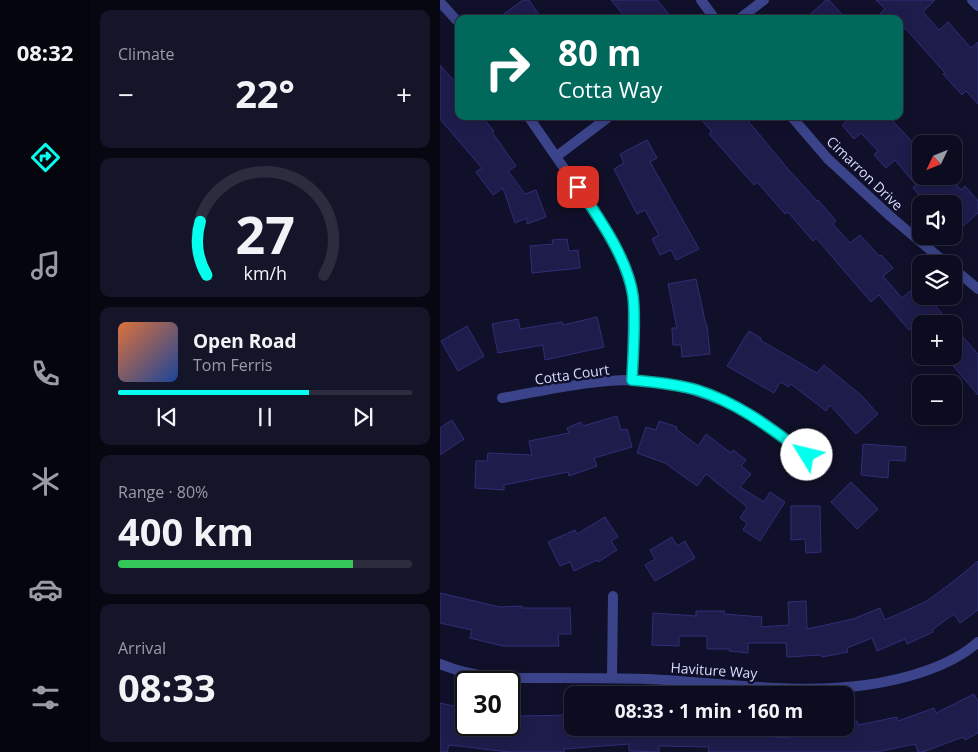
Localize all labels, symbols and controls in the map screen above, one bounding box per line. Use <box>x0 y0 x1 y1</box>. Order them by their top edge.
text: 80 m <box>558 29 641 76</box>
icon: right <box>475 35 540 100</box>
text: 08:32 <box>17 37 73 67</box>
text: Climate <box>118 43 175 65</box>
text: 22° <box>235 67 295 119</box>
text: Cotta Way <box>558 74 662 104</box>
text: − <box>118 75 134 113</box>
text: + <box>396 75 412 113</box>
street label: Cimarron Drive <box>823 132 907 214</box>
north arrow <box>912 135 962 185</box>
map controls <box>912 135 962 425</box>
icon: directions <box>28 140 63 175</box>
pin <box>557 166 599 208</box>
icon: arrive <box>564 173 592 201</box>
button: sound <box>912 195 962 245</box>
text: 27 <box>235 198 295 269</box>
icon: music <box>28 248 63 283</box>
button: layers <box>912 255 962 305</box>
text: km/h <box>243 261 287 285</box>
button: + <box>912 315 962 365</box>
text: Open Road <box>193 328 297 354</box>
text: Tom Ferris <box>193 354 272 376</box>
icon: phone <box>28 356 63 391</box>
street label: Cotta Court <box>533 359 611 389</box>
button: − <box>912 375 962 425</box>
icon: previous <box>153 403 181 431</box>
icon: pause <box>251 403 279 431</box>
icon: next <box>349 403 377 431</box>
position arrow <box>780 428 832 480</box>
icon: climate <box>28 464 63 499</box>
text: Range · 80% <box>118 481 208 503</box>
text: 400 km <box>118 505 254 557</box>
icon: car <box>28 572 63 607</box>
text: Arrival <box>118 637 166 659</box>
street label: Haviture Way <box>670 657 759 683</box>
text: 08:33 <box>118 661 216 713</box>
speed limit sign: 30 <box>455 671 520 736</box>
icon: filters <box>28 680 63 715</box>
text: 08:33 · 1 min · 160 m <box>615 698 803 724</box>

